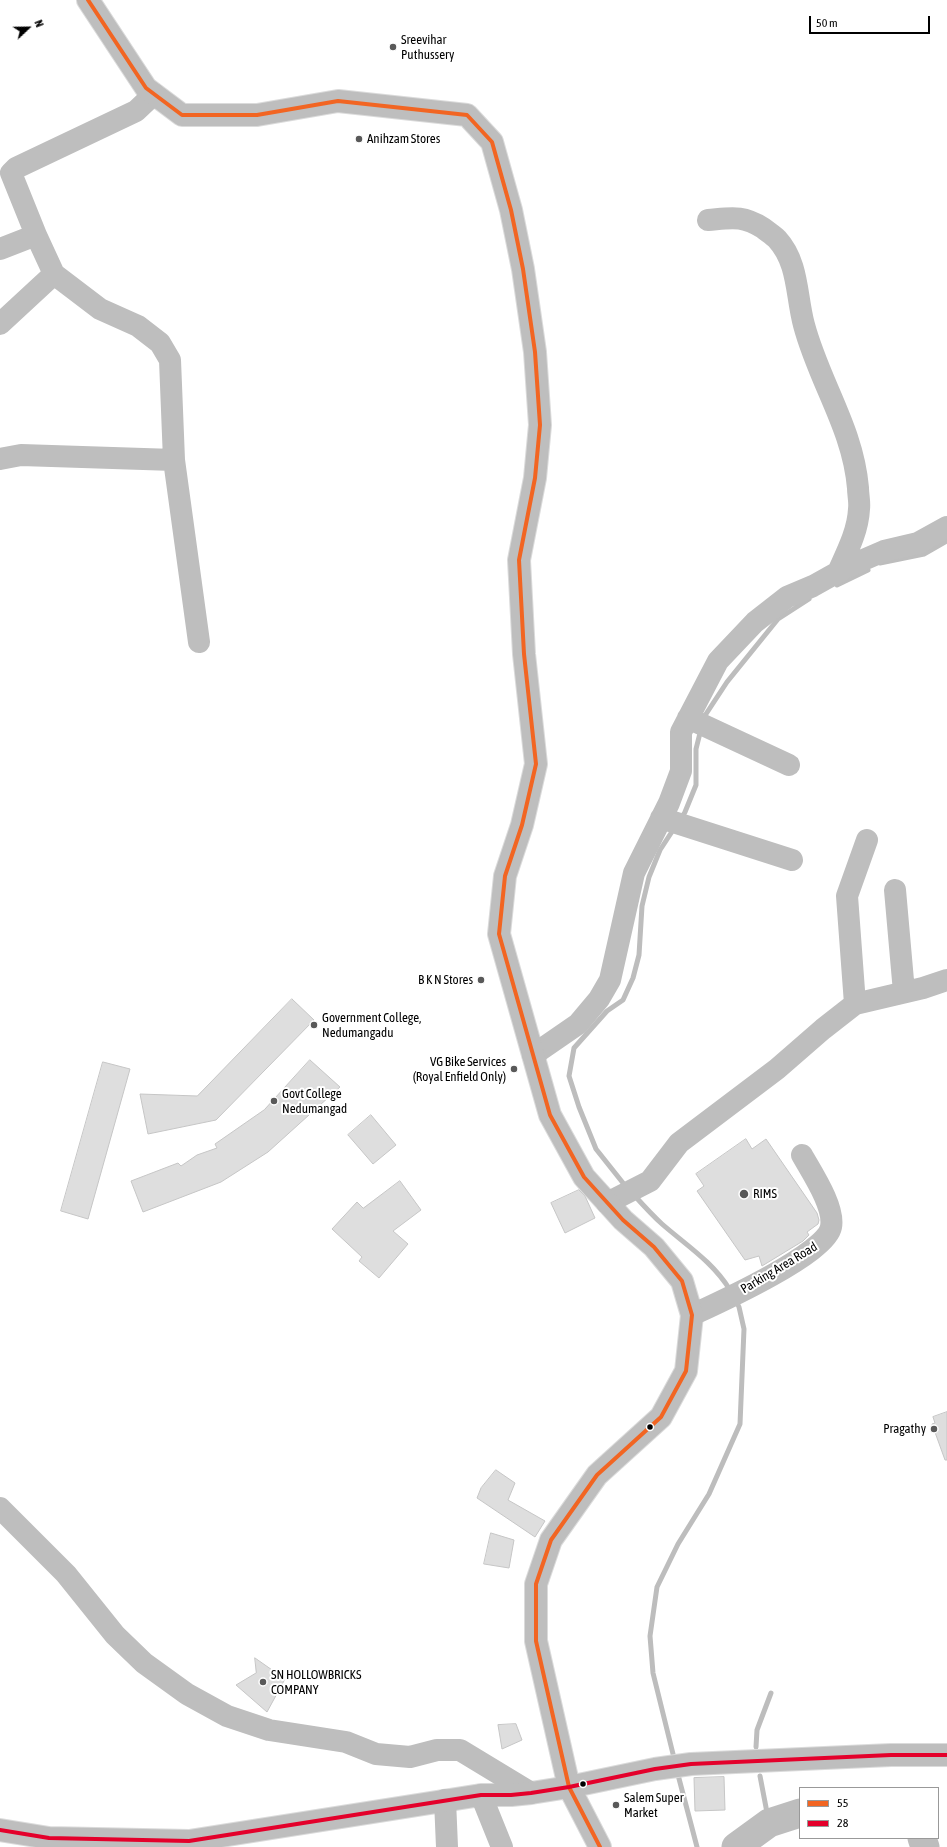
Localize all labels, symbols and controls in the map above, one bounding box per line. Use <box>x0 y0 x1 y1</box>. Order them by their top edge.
north arrow <box>8 8 48 48</box>
scale bar <box>811 8 932 34</box>
text: 50 m <box>816 16 838 30</box>
text: N <box>32 18 46 29</box>
place label: Sreevihar Puthussery <box>401 32 454 63</box>
marker: Sreevihar Puthussery <box>388 42 398 52</box>
place label: Anihzam Stores <box>367 131 440 147</box>
marker: Anihzam Stores <box>354 134 364 144</box>
place label: B K N Stores <box>418 972 473 988</box>
marker: B K N Stores <box>476 975 486 985</box>
place label: Government College, Nedumangadu <box>322 1010 421 1041</box>
marker: Government College, Nedumangadu <box>309 1020 319 1030</box>
place label: VG Bike Services (Royal Enfield Only) <box>413 1054 506 1085</box>
marker: VG Bike Services (Royal Enfield Only) <box>509 1064 519 1074</box>
place label: Govt College Nedumangad <box>282 1086 347 1117</box>
marker: Govt College Nedumangad <box>269 1096 279 1106</box>
place label: RIMS <box>753 1186 777 1202</box>
marker: RIMS <box>738 1188 750 1200</box>
street label: Parking Area Road <box>738 1239 820 1297</box>
place label: Pragathy <box>883 1421 926 1437</box>
unlabelled marker <box>645 1422 655 1432</box>
marker: Pragathy <box>929 1424 939 1434</box>
place label: SN HOLLOWBRICKS COMPANY <box>271 1667 361 1698</box>
marker: SN HOLLOWBRICKS COMPANY <box>258 1677 268 1687</box>
unlabelled marker <box>578 1779 588 1789</box>
legend <box>799 1787 939 1839</box>
place label: Salem Super Market <box>624 1790 684 1821</box>
text: 55 <box>837 1796 848 1810</box>
marker: Salem Super Market <box>611 1800 621 1810</box>
text: 28 <box>837 1816 848 1830</box>

